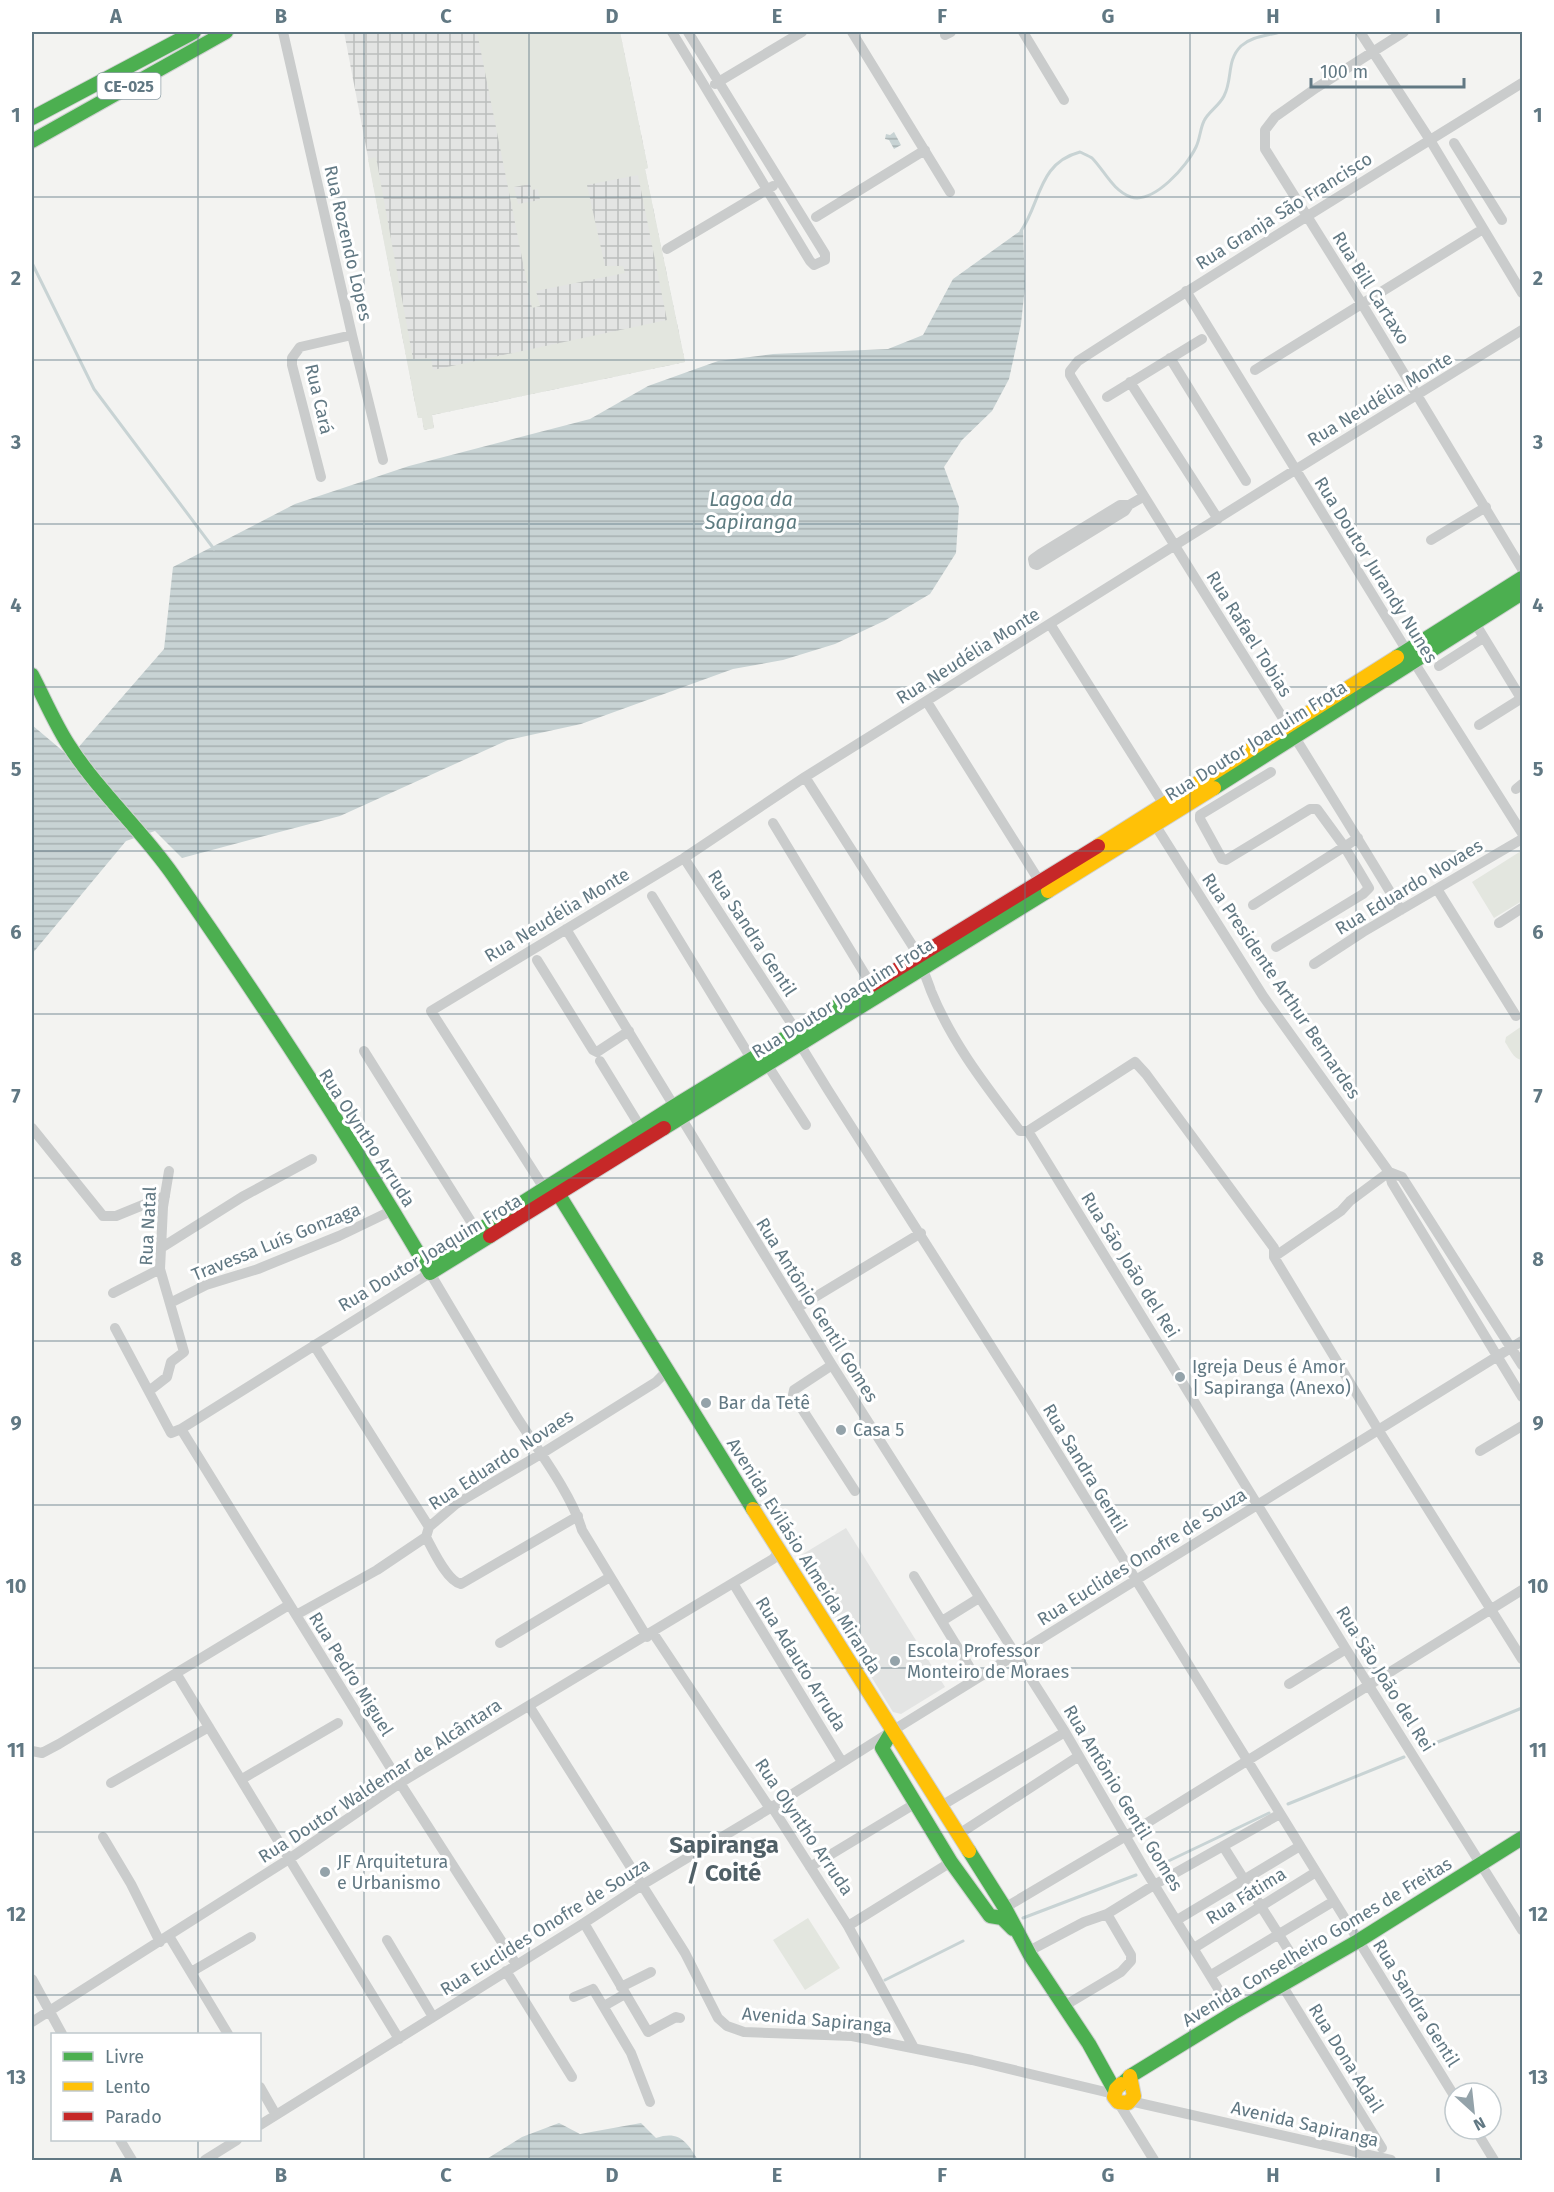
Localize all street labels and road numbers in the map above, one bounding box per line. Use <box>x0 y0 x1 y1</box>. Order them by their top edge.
road number: CE-025 <box>98 73 160 99</box>
street label: Rua Granja São Francisco <box>1192 148 1376 274</box>
street label: Rua Rozendo Lopes <box>319 163 377 323</box>
street label: Rua Bill Cartaxo <box>1327 227 1415 349</box>
street label: Rua Neudélia Monte <box>1304 347 1456 451</box>
street label: Rua Cará <box>300 362 338 436</box>
street label: Rua Doutor Jurandy Nunes <box>1310 473 1442 667</box>
street label: Rua Rafael Tobias <box>1201 567 1297 701</box>
street label: Rua Neudélia Monte <box>892 603 1044 709</box>
street label: Rua Doutor Joaquim Frota <box>1161 676 1351 806</box>
street label: Rua Eduardo Novaes <box>1331 834 1487 940</box>
street label: Rua Neudélia Monte <box>481 863 633 967</box>
street label: Rua Sandra Gentil <box>703 866 801 1000</box>
street label: Rua Presidente Arthur Bernardes <box>1197 869 1365 1103</box>
street label: Rua Doutor Joaquim Frota <box>748 933 938 1063</box>
street label: Rua Olyntho Arruda <box>314 1065 420 1211</box>
street label: Rua Natal <box>135 1186 161 1266</box>
street label: Rua São João del Rei <box>1076 1188 1184 1342</box>
street label: Rua Doutor Joaquim Frota <box>334 1189 526 1317</box>
street label: Travessa Luís Gonzaga <box>188 1198 364 1286</box>
street label: Rua Antônio Gentil Gomes <box>751 1214 883 1406</box>
street label: Rua Sandra Gentil <box>1038 1400 1132 1536</box>
street label: Rua Eduardo Novaes <box>425 1405 577 1515</box>
street label: Avenida Evilásio Almeida Miranda <box>722 1434 886 1678</box>
street label: Rua Euclides Onofre de Souza <box>1033 1483 1251 1631</box>
street label: Rua Adauto Arruda <box>751 1593 851 1735</box>
street label: Rua São João del Rei <box>1331 1602 1439 1756</box>
street label: Rua Pedro Miguel <box>304 1608 398 1740</box>
street label: Rua Doutor Waldemar de Alcântara <box>254 1694 506 1868</box>
street label: Rua Antônio Gentil Gomes <box>1059 1701 1187 1895</box>
street label: Rua Olyntho Arruda <box>750 1754 858 1900</box>
street label: Rua Euclides Onofre de Souza <box>436 1853 654 2001</box>
street label: Avenida Conselheiro Gomes de Freitas <box>1178 1853 1456 2031</box>
street label: Rua Fátima <box>1202 1863 1290 1929</box>
street label: Rua Sandra Gentil <box>1368 1935 1464 2071</box>
street label: Rua Dona Adail <box>1304 1999 1388 2117</box>
street label: Avenida Sapiranga <box>741 2002 893 2038</box>
street label: Avenida Sapiranga <box>1229 2096 1381 2152</box>

